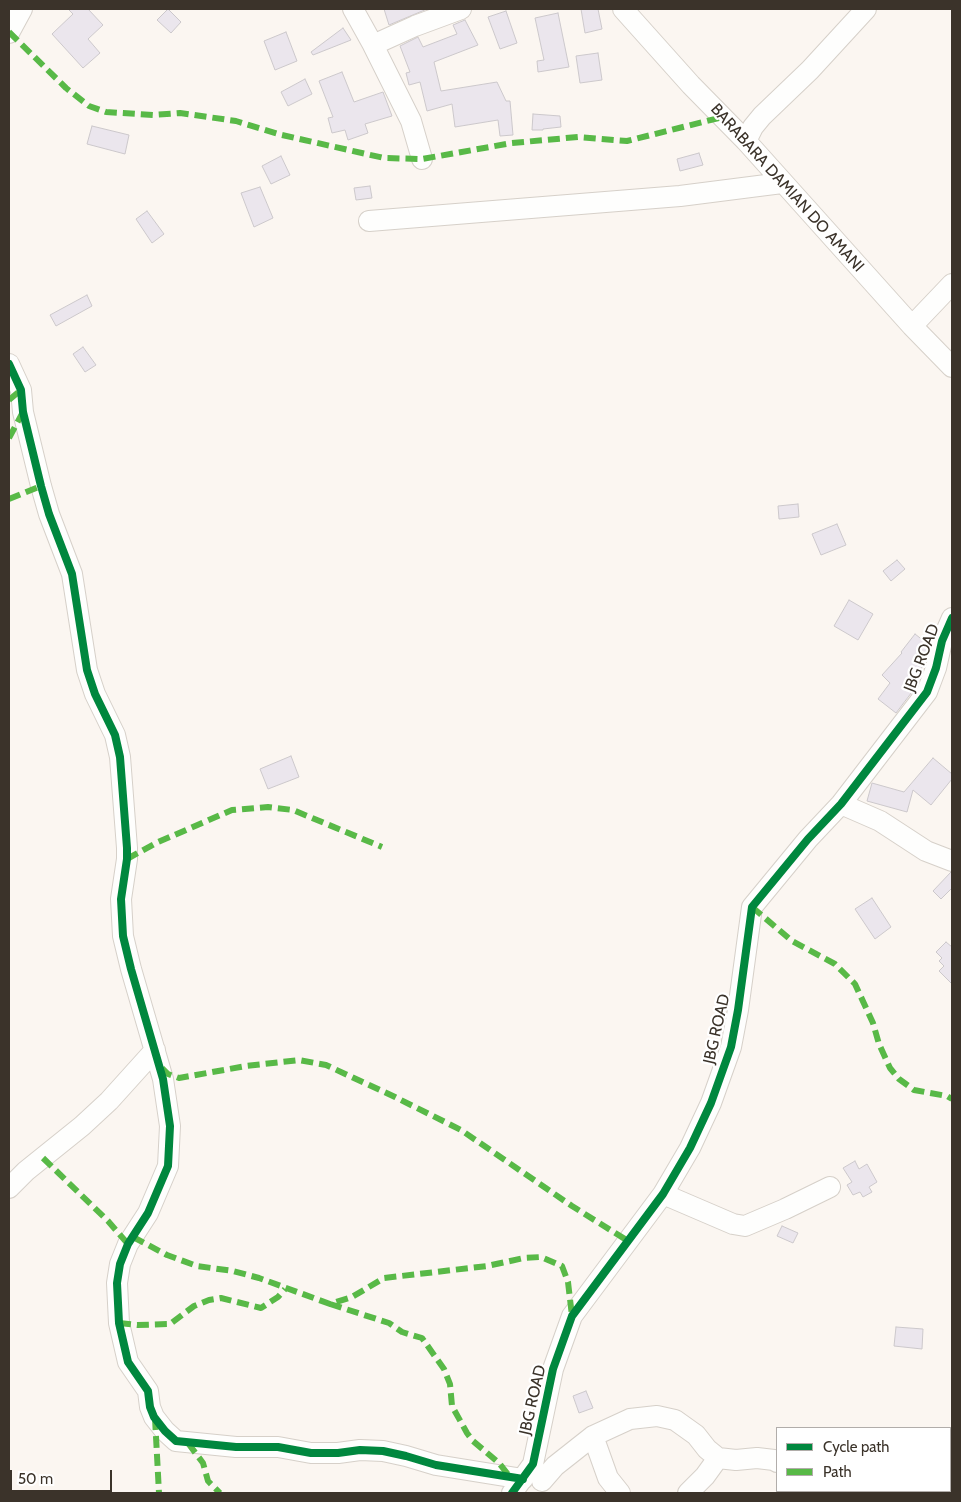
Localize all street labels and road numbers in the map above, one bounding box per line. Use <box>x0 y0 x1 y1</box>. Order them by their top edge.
street label: BARABARA DAMIAN DO AMANI <box>706 100 868 276</box>
street label: JBG ROAD <box>900 621 944 695</box>
street label: JBG ROAD <box>700 992 734 1066</box>
street label: JBG ROAD <box>516 1363 550 1437</box>

